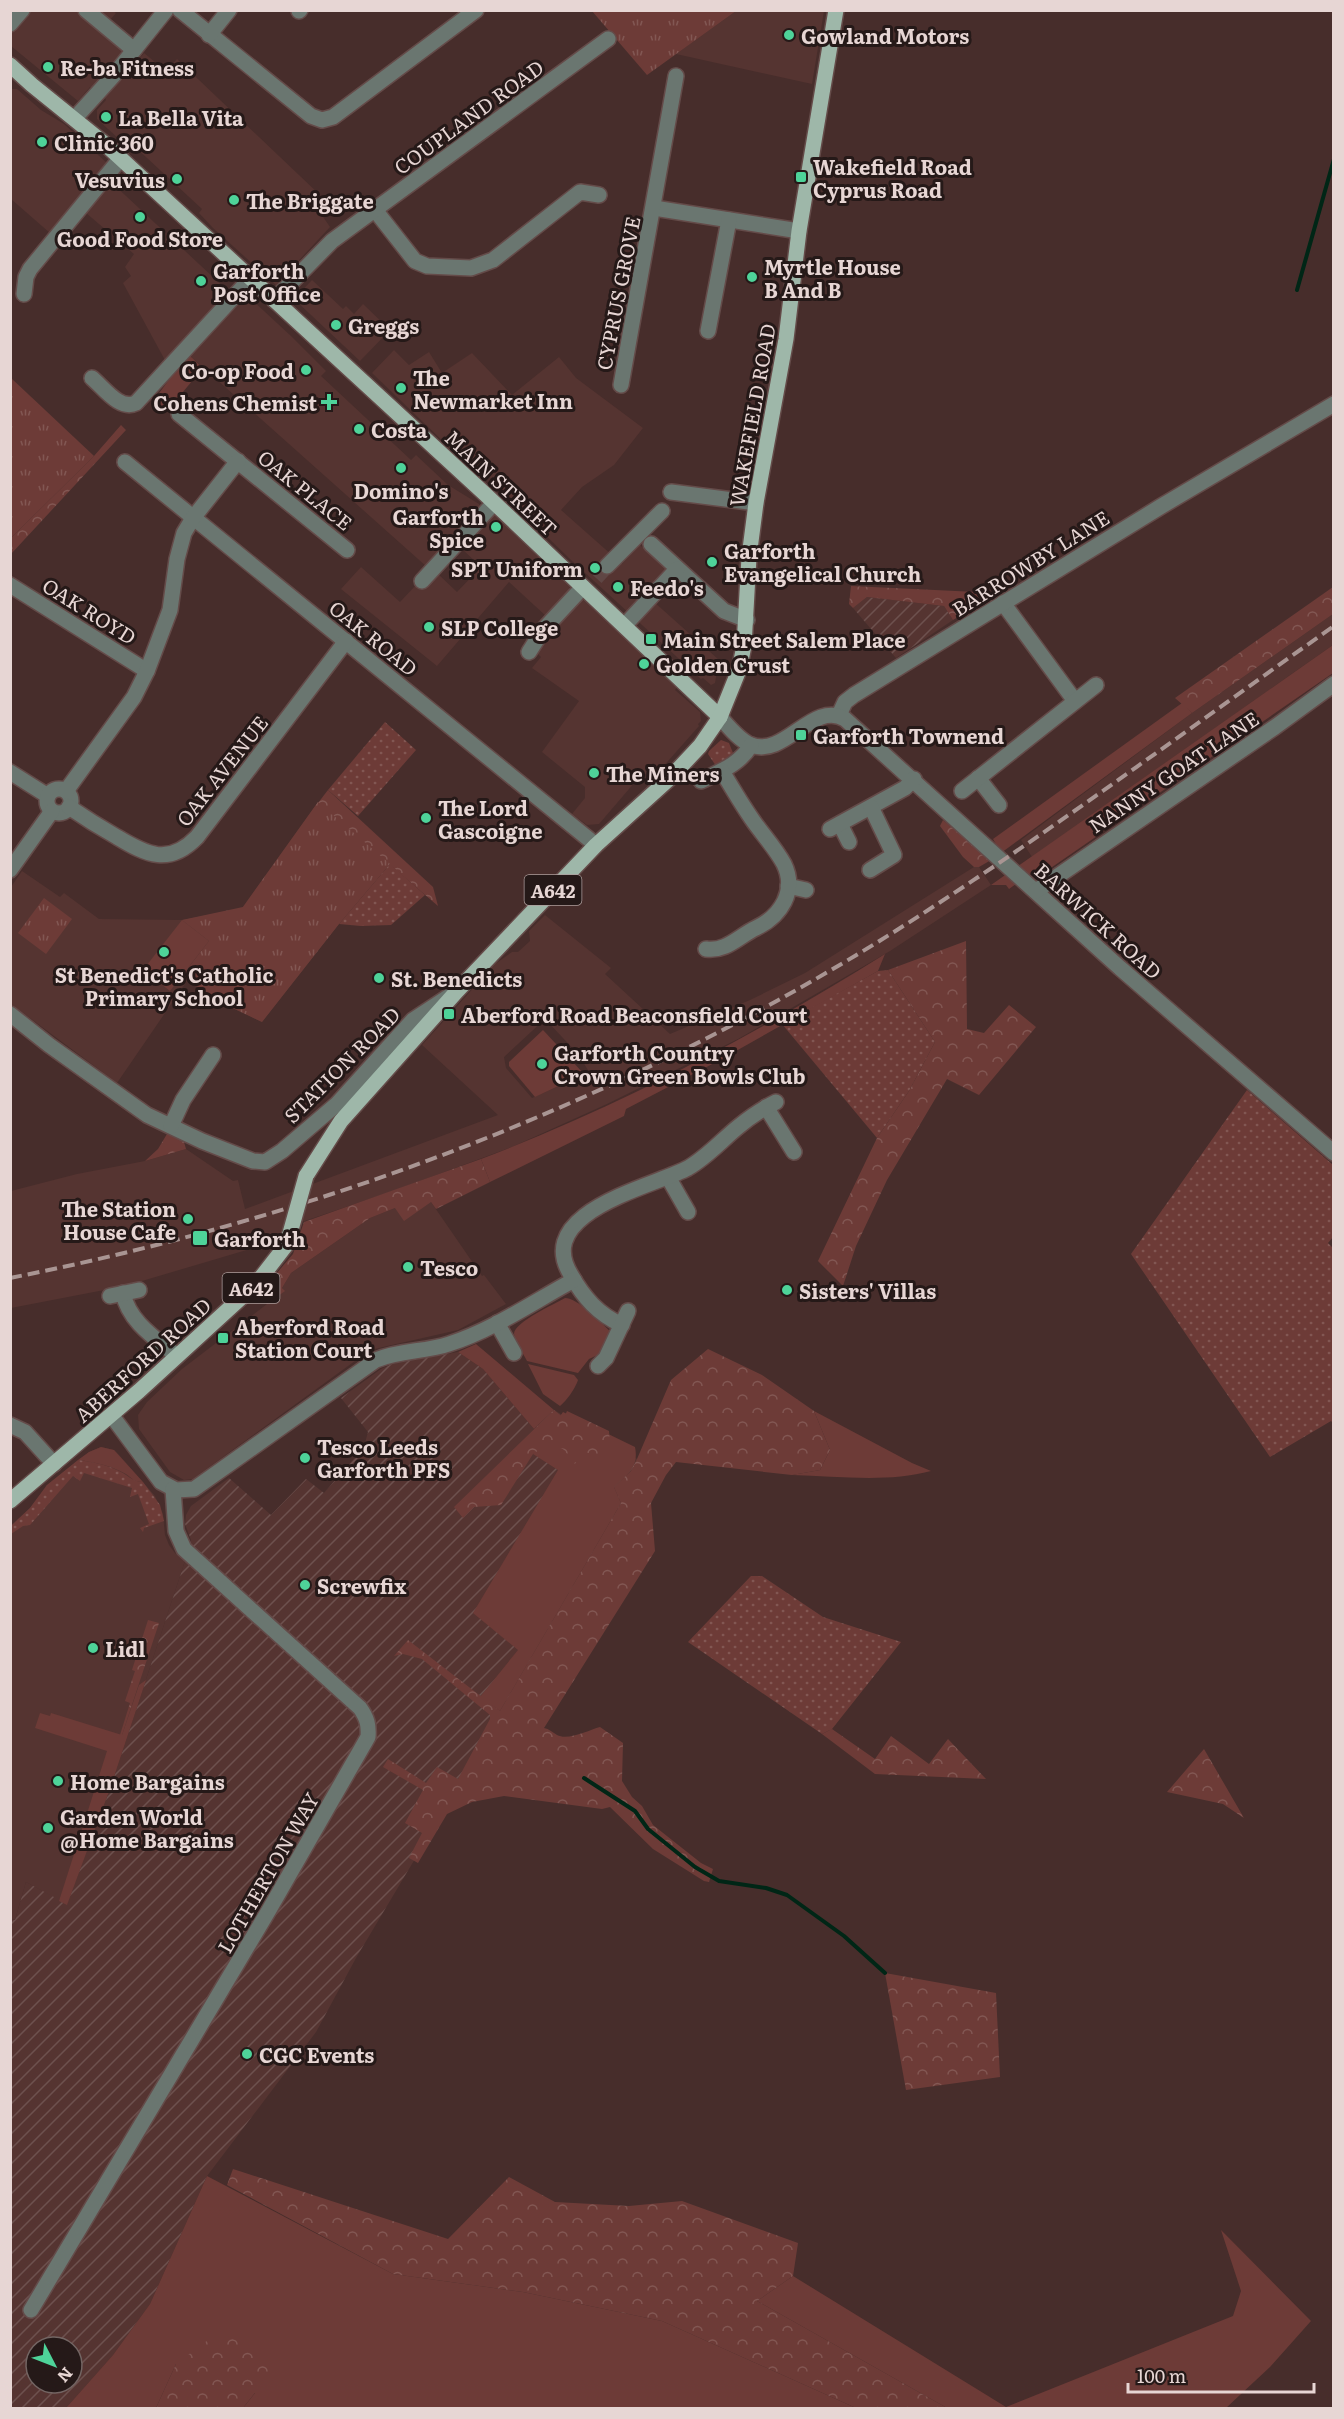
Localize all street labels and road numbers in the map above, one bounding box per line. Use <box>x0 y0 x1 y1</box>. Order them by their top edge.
street label: COUPLAND ROAD <box>387 51 549 181</box>
street label: CYPRUS GROVE <box>587 214 647 372</box>
street label: WAKEFIELD ROAD <box>720 321 782 509</box>
street label: MAIN STREET <box>439 422 565 542</box>
street label: OAK PLACE <box>252 442 360 536</box>
street label: BARROWBY LANE <box>946 502 1114 622</box>
street label: OAK ROYD <box>37 569 143 651</box>
street label: OAK ROAD <box>323 592 425 682</box>
street label: NANNY GOAT LANE <box>1082 703 1264 839</box>
street label: OAK AVENUE <box>168 708 274 832</box>
street label: BARWICK ROAD <box>1029 855 1169 985</box>
road number: A642 <box>524 875 582 905</box>
street label: STATION ROAD <box>276 999 406 1129</box>
road number: A642 <box>222 1273 280 1303</box>
street label: ABERFORD ROAD <box>67 1290 217 1428</box>
street label: LOTHERTON WAY <box>209 1786 325 1958</box>

